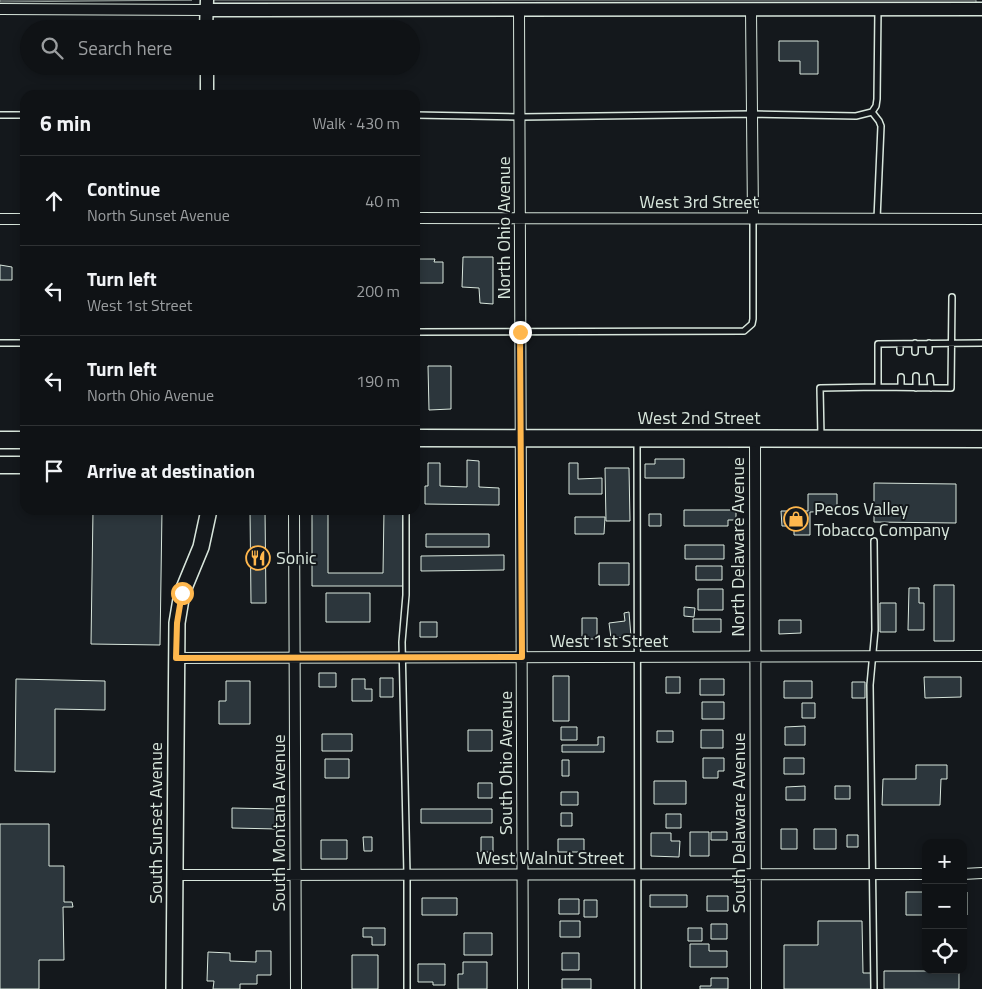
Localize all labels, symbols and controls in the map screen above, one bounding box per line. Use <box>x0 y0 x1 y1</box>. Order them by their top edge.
search box <box>20 20 420 75</box>
text: Search here <box>78 33 172 62</box>
icon: search <box>38 34 66 62</box>
text: 6 min <box>40 107 91 139</box>
text: Walk · 430 m <box>312 111 400 135</box>
street label: North Ohio Avenue <box>490 156 517 300</box>
text: Continue <box>87 174 160 203</box>
icon: ahead <box>40 187 68 215</box>
street label: West 3rd Street <box>639 188 759 215</box>
text: 40 m <box>365 189 400 213</box>
text: North Sunset Avenue <box>87 203 230 227</box>
text: Turn left <box>87 264 157 293</box>
icon: left <box>40 277 68 305</box>
text: 200 m <box>356 279 400 303</box>
text: West 1st Street <box>87 293 192 317</box>
route end <box>509 321 532 344</box>
text: Turn left <box>87 354 157 383</box>
icon: left <box>40 367 68 395</box>
text: 190 m <box>356 369 400 393</box>
text: North Ohio Avenue <box>87 383 214 407</box>
street label: West 2nd Street <box>638 404 761 431</box>
text: Arrive at destination <box>87 456 255 485</box>
icon: arrive <box>40 457 68 485</box>
street label: North Delaware Avenue <box>724 457 751 637</box>
place label: Pecos Valley Tobacco Company <box>814 495 950 543</box>
shop icon: Pecos Valley Tobacco Company <box>783 506 809 532</box>
place label: Sonic <box>276 544 317 571</box>
restaurant icon: Sonic <box>245 545 271 571</box>
route start <box>171 582 194 605</box>
street label: West 1st Street <box>550 627 669 654</box>
street label: South Ohio Avenue <box>492 691 519 835</box>
street label: South Delaware Avenue <box>725 733 752 913</box>
street label: South Montana Avenue <box>265 734 292 912</box>
street label: South Sunset Avenue <box>142 742 169 904</box>
map controls <box>922 839 967 974</box>
button: + <box>922 839 967 884</box>
street label: West Walnut Street <box>476 844 625 871</box>
button: − <box>922 884 967 929</box>
button: locate <box>922 929 967 974</box>

